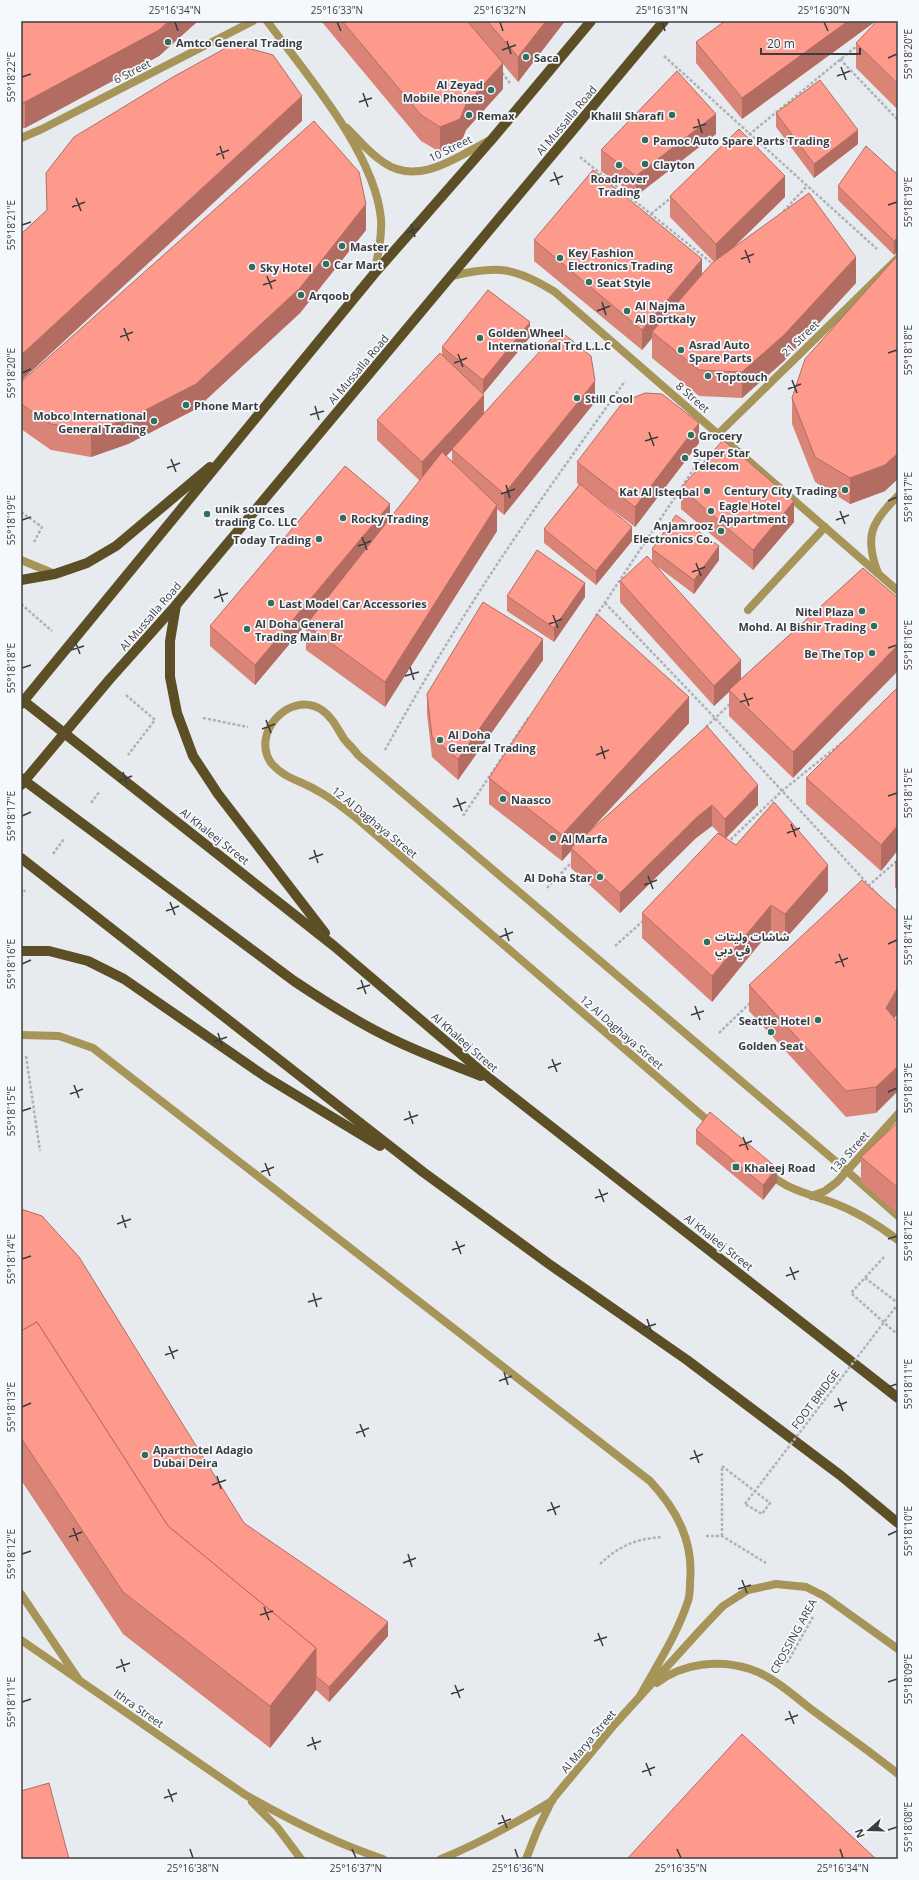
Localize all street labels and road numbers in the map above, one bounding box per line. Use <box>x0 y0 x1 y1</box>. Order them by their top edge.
street label: 6 Street <box>111 55 153 87</box>
street label: Al Mussalla Road <box>532 82 600 158</box>
street label: 10 Street <box>426 131 474 165</box>
street label: 21 Street <box>778 317 822 359</box>
street label: Al Mussalla Road <box>324 331 392 407</box>
street label: 8 Street <box>673 378 713 416</box>
street label: Al Mussalla Road <box>116 578 184 654</box>
street label: 12 Al Daghaya Street <box>329 783 421 861</box>
street label: Al Khaleej Street <box>177 804 253 868</box>
street label: 12 Al Daghaya Street <box>577 992 667 1073</box>
street label: Al Khaleej Street <box>429 1009 502 1075</box>
street label: 13a Street <box>826 1128 872 1176</box>
street label: Al Khaleej Street <box>681 1210 757 1274</box>
street label: FOOT BRIDGE <box>788 1366 842 1432</box>
street label: CROSSING AREA <box>766 1596 820 1676</box>
street label: Ithra Street <box>111 1685 167 1731</box>
street label: Al Marya Street <box>557 1706 619 1776</box>

